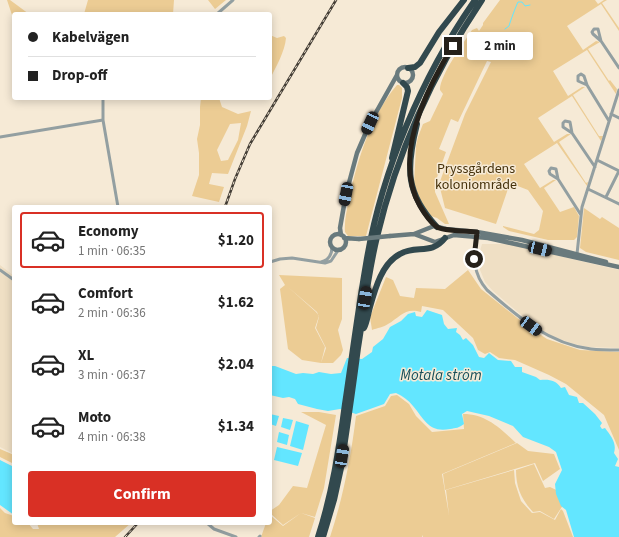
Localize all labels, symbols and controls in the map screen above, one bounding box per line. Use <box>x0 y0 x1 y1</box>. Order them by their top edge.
text: Kabelvägen <box>52 27 129 48</box>
callout: 2 min <box>467 32 533 60</box>
route end <box>444 37 462 55</box>
text: 2 min <box>484 37 516 55</box>
text: Drop-off <box>52 65 107 86</box>
car <box>359 110 381 136</box>
park label: Pryssgårdens koloniområde <box>435 159 517 195</box>
car <box>338 181 354 207</box>
text: Economy <box>78 221 139 242</box>
icon: car <box>30 222 66 258</box>
text: $1.20 <box>218 230 254 251</box>
car <box>527 240 553 258</box>
text: 1 min · 06:35 <box>78 242 146 260</box>
route start <box>465 250 483 268</box>
text: Comfort <box>78 283 133 304</box>
icon: car <box>30 284 66 320</box>
car <box>357 285 373 311</box>
text: $1.62 <box>218 292 254 313</box>
text: 2 min · 06:36 <box>78 304 146 322</box>
car <box>518 314 544 338</box>
text: XL <box>78 345 94 366</box>
icon: car <box>30 346 66 382</box>
text: $2.04 <box>218 354 254 375</box>
water label: Motala ström <box>400 365 482 386</box>
text: 3 min · 06:37 <box>78 366 146 384</box>
text: Moto <box>78 407 111 428</box>
icon: car <box>30 408 66 444</box>
text: $1.34 <box>218 416 254 437</box>
text: 4 min · 06:38 <box>78 428 146 446</box>
car <box>334 443 350 469</box>
button: Confirm <box>28 471 256 517</box>

